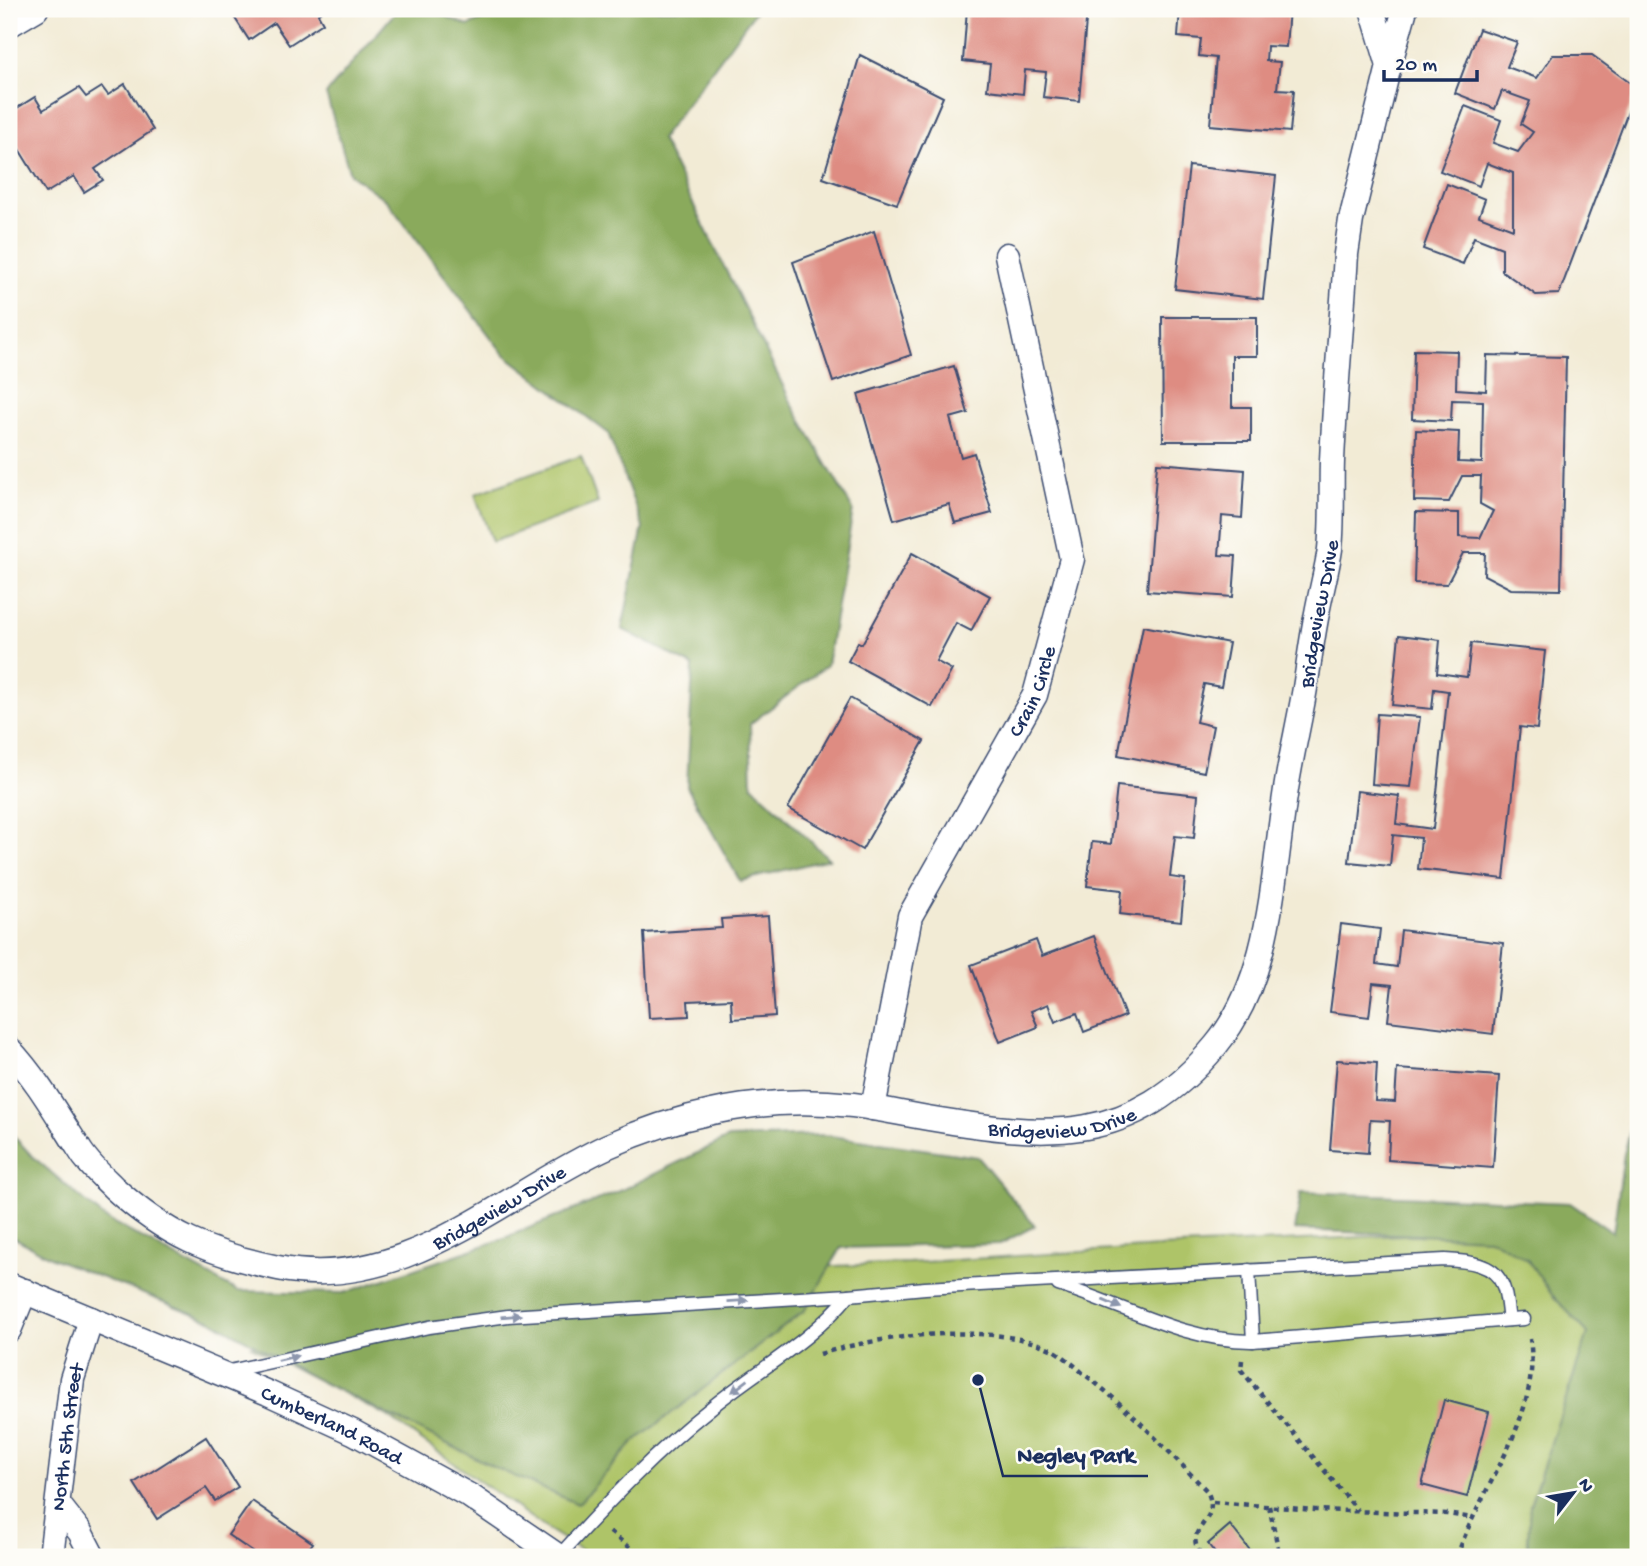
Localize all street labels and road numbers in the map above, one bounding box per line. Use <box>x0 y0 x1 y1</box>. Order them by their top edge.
street label: Bridgeview Drive <box>1296 538 1347 691</box>
street label: Crain Circle <box>1005 643 1064 742</box>
street label: Bridgeview Drive <box>986 1103 1142 1147</box>
street label: Bridgeview Drive <box>429 1161 572 1258</box>
street label: North 5th Street <box>48 1359 93 1513</box>
street label: Cumberland Road <box>256 1382 407 1473</box>

